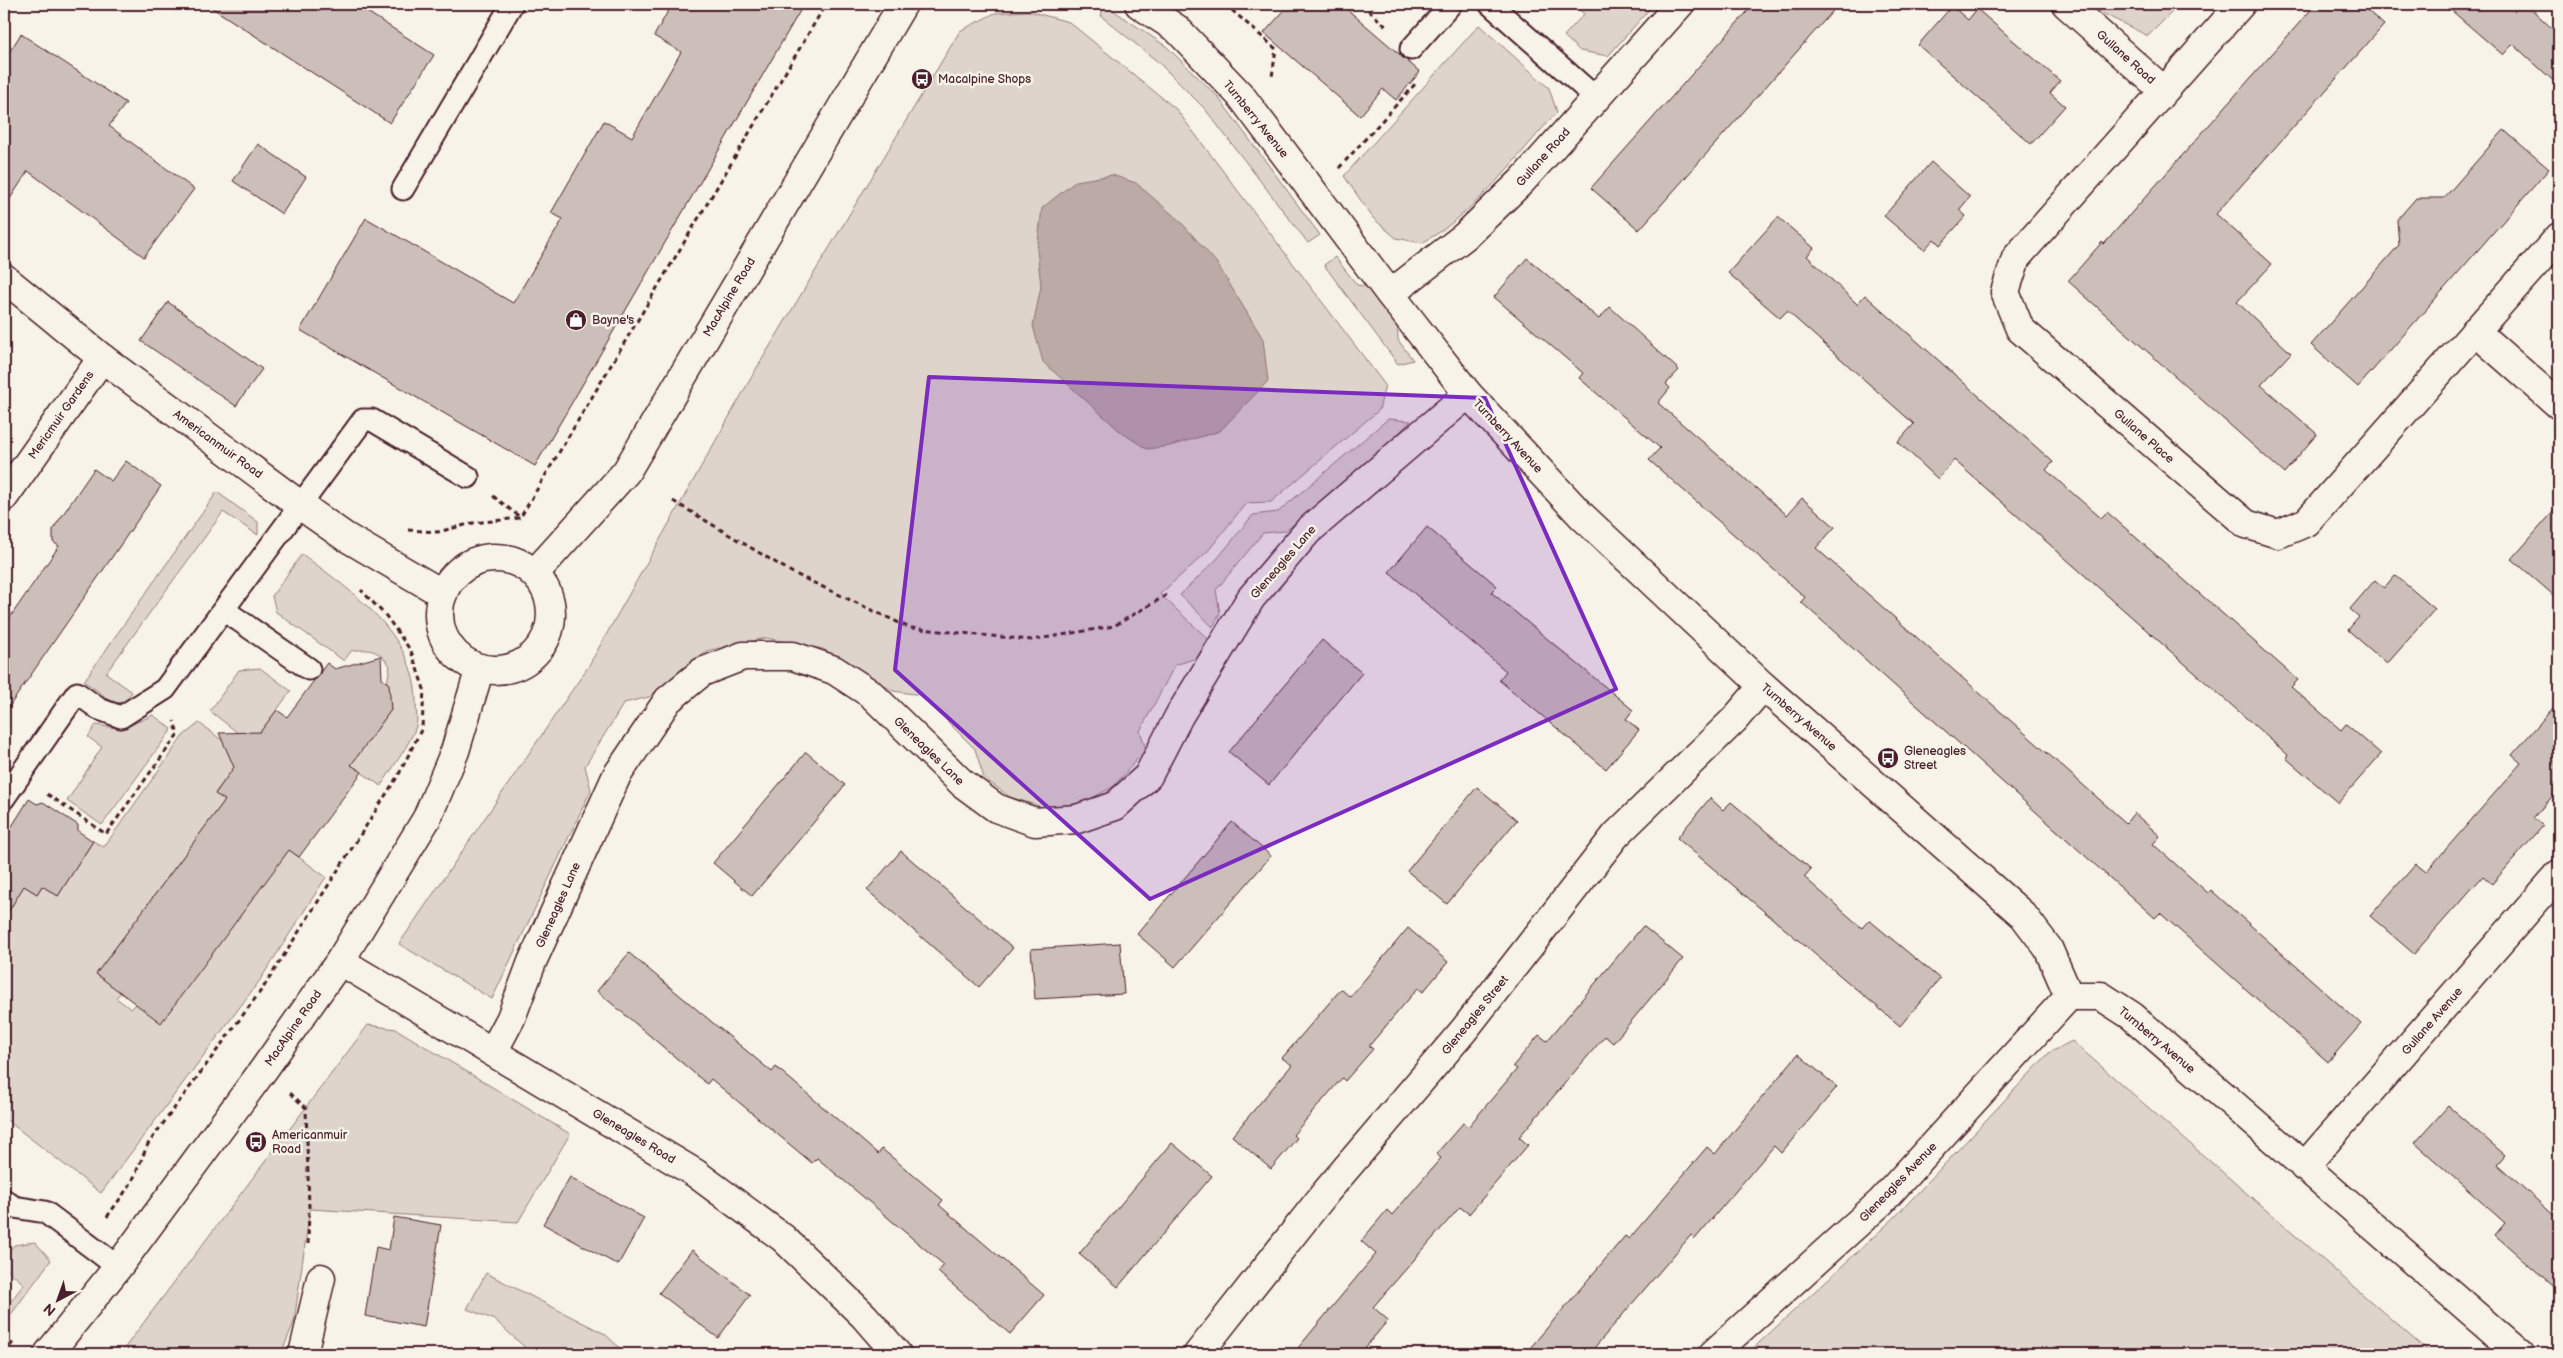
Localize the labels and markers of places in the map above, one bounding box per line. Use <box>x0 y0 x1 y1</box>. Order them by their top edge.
bus stop icon: Macalpine Shops <box>910 67 934 91</box>
place label: Macalpine Shops <box>938 72 1031 87</box>
shop icon: Bayne's <box>564 308 588 332</box>
place label: Bayne's <box>592 313 634 328</box>
place label: Gleneagles Street <box>1904 744 1966 773</box>
bus stop icon: Gleneagles Street <box>1876 746 1900 770</box>
place label: Americanmuir Road <box>272 1128 348 1157</box>
bus stop icon: Americanmuir Road <box>244 1130 268 1154</box>

